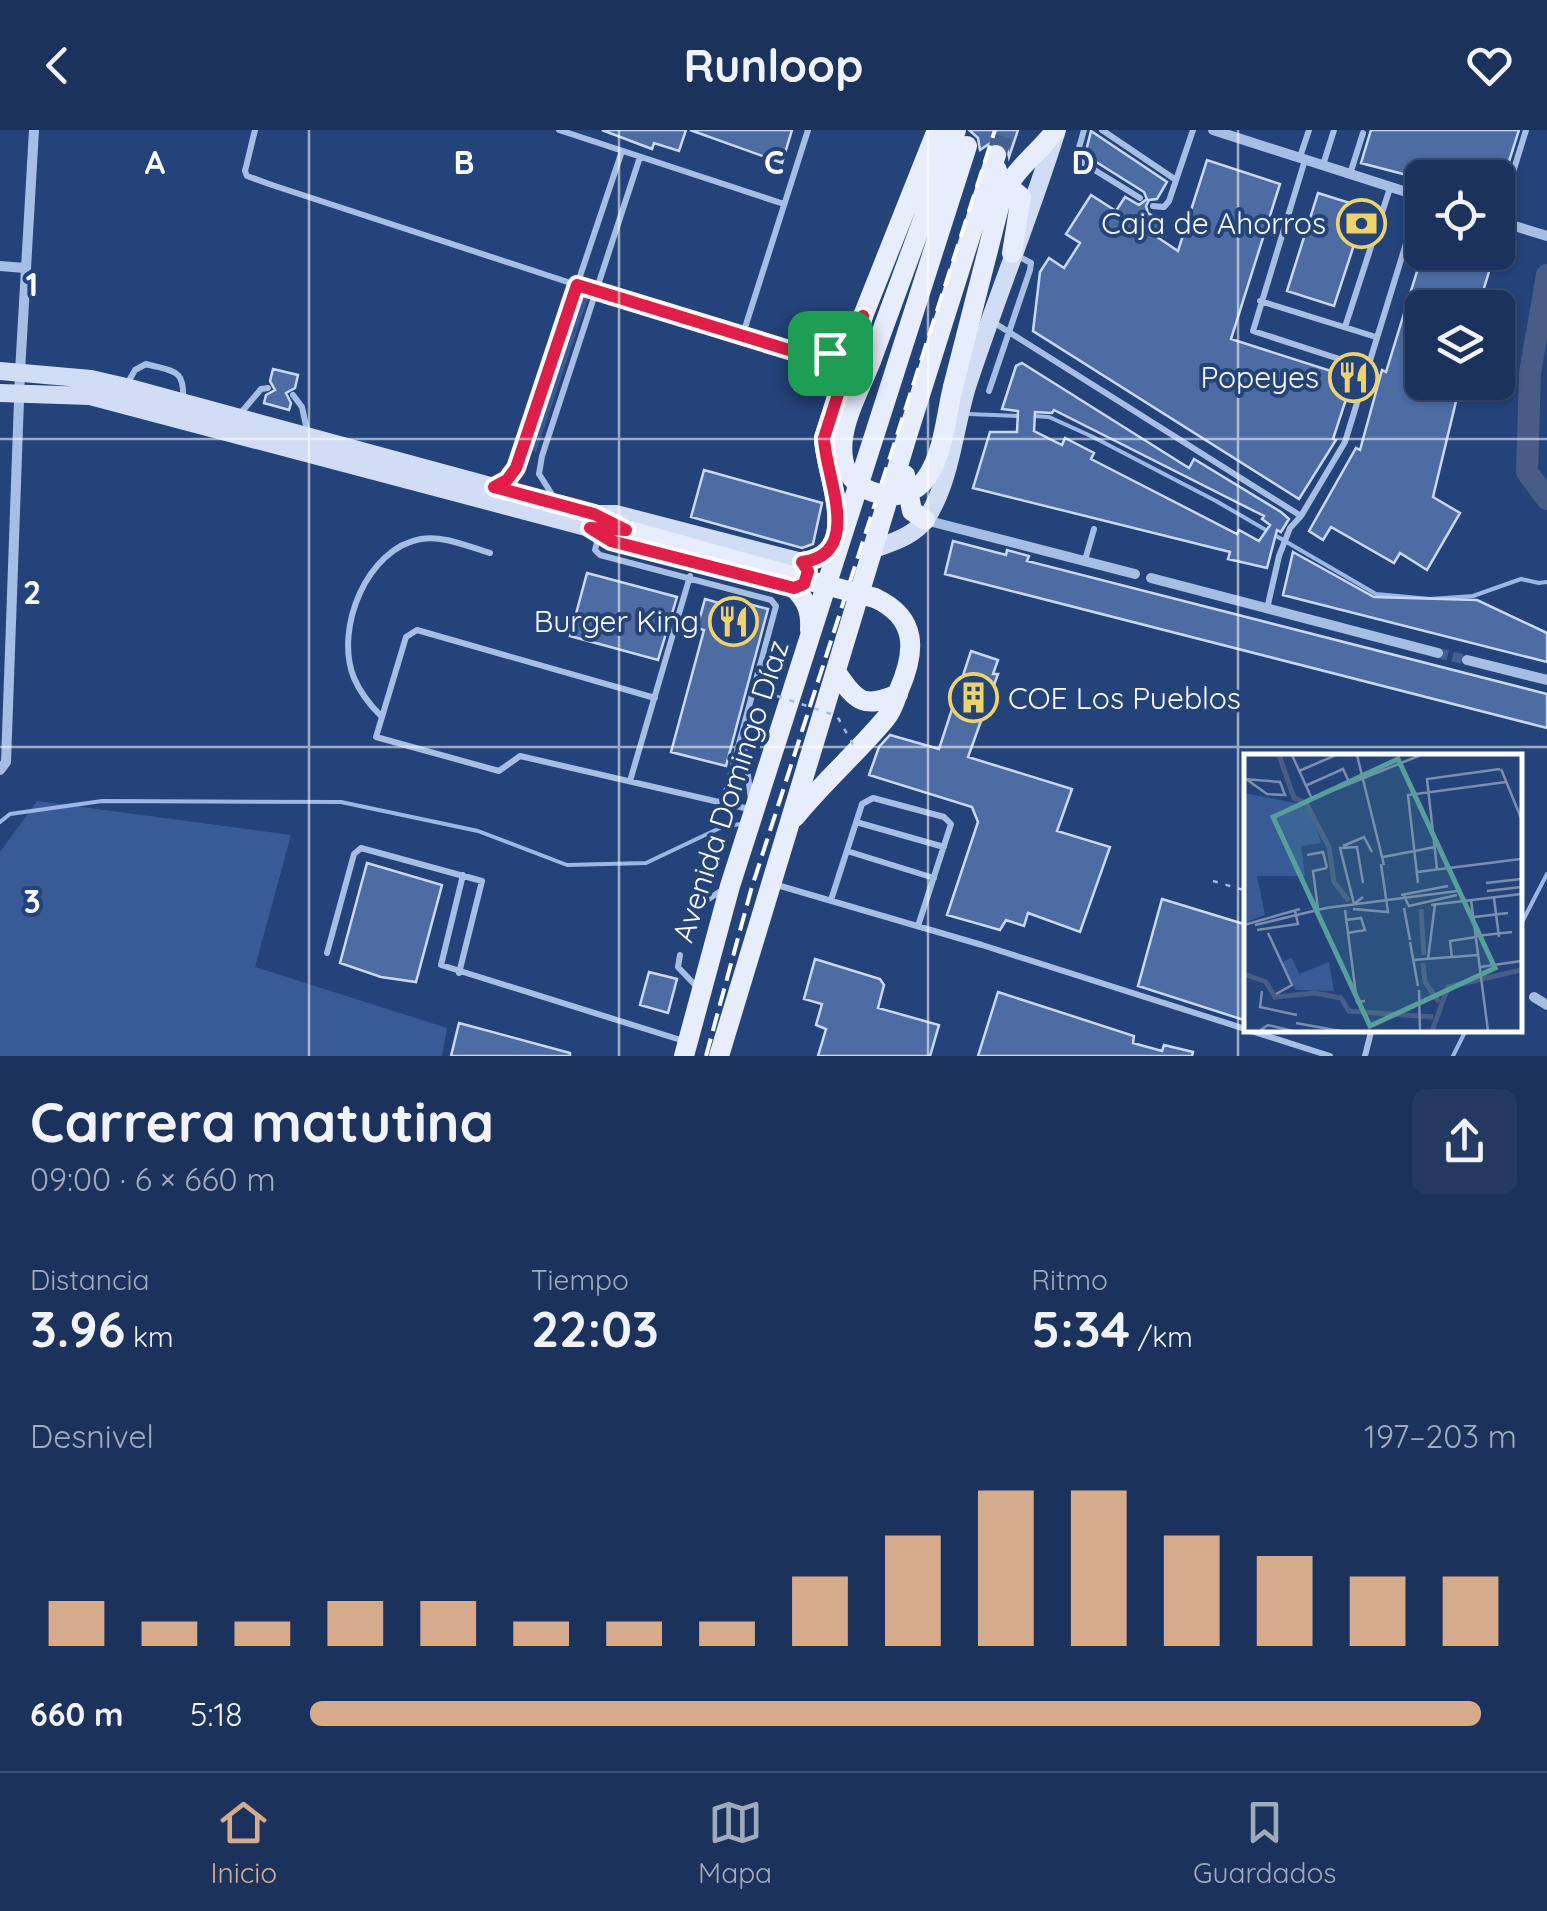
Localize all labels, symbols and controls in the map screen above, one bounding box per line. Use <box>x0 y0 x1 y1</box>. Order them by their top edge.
text: Runloop <box>684 37 863 93</box>
icon: back <box>30 38 85 93</box>
icon: heart <box>1462 38 1517 93</box>
text: A <box>145 142 166 182</box>
text: B <box>454 142 474 182</box>
text: C <box>764 142 784 182</box>
text: D <box>1072 142 1094 182</box>
map controls <box>1405 160 1515 400</box>
button: locate <box>1405 160 1515 270</box>
bank icon: Caja de Ahorros <box>1335 197 1387 249</box>
place label: Caja de Ahorros <box>1101 204 1326 242</box>
text: 1 <box>26 264 38 304</box>
button: layers <box>1405 290 1515 400</box>
pin <box>788 311 873 396</box>
icon: arrive <box>803 326 858 381</box>
restaurant icon: Popeyes <box>1328 351 1380 403</box>
place label: Popeyes <box>1200 358 1319 396</box>
text: 2 <box>23 572 41 612</box>
restaurant icon: Burger King <box>708 595 760 647</box>
place label: Burger King <box>534 602 699 640</box>
street label: Avenida Domingo Díaz <box>663 635 797 947</box>
building icon: COE Los Pueblos <box>947 672 999 724</box>
place label: COE Los Pueblos <box>1008 679 1241 717</box>
inset map <box>1244 754 1522 1031</box>
text: 3 <box>23 881 41 921</box>
text: Carrera matutina <box>30 1087 494 1156</box>
button: share <box>1412 1089 1517 1194</box>
text: 09:00 · 6 × 660 m <box>30 1159 276 1199</box>
text: Distancia <box>30 1262 149 1297</box>
text: Tiempo <box>531 1262 629 1297</box>
text: Ritmo <box>1031 1262 1108 1297</box>
text: 3.96 <box>30 1297 125 1360</box>
text: 22:03 <box>531 1297 659 1360</box>
text: 5:34 <box>1031 1297 1130 1360</box>
text: km <box>125 1319 174 1354</box>
text: /km <box>1130 1319 1193 1354</box>
text: Desnivel <box>30 1416 154 1456</box>
text: 197–203 m <box>1364 1416 1517 1456</box>
text: 660 m <box>30 1694 124 1734</box>
text: 5:18 <box>190 1694 243 1734</box>
tab: Inicio <box>210 1795 277 1890</box>
tab: Mapa <box>698 1795 772 1890</box>
tab: Guardados <box>1193 1795 1337 1890</box>

